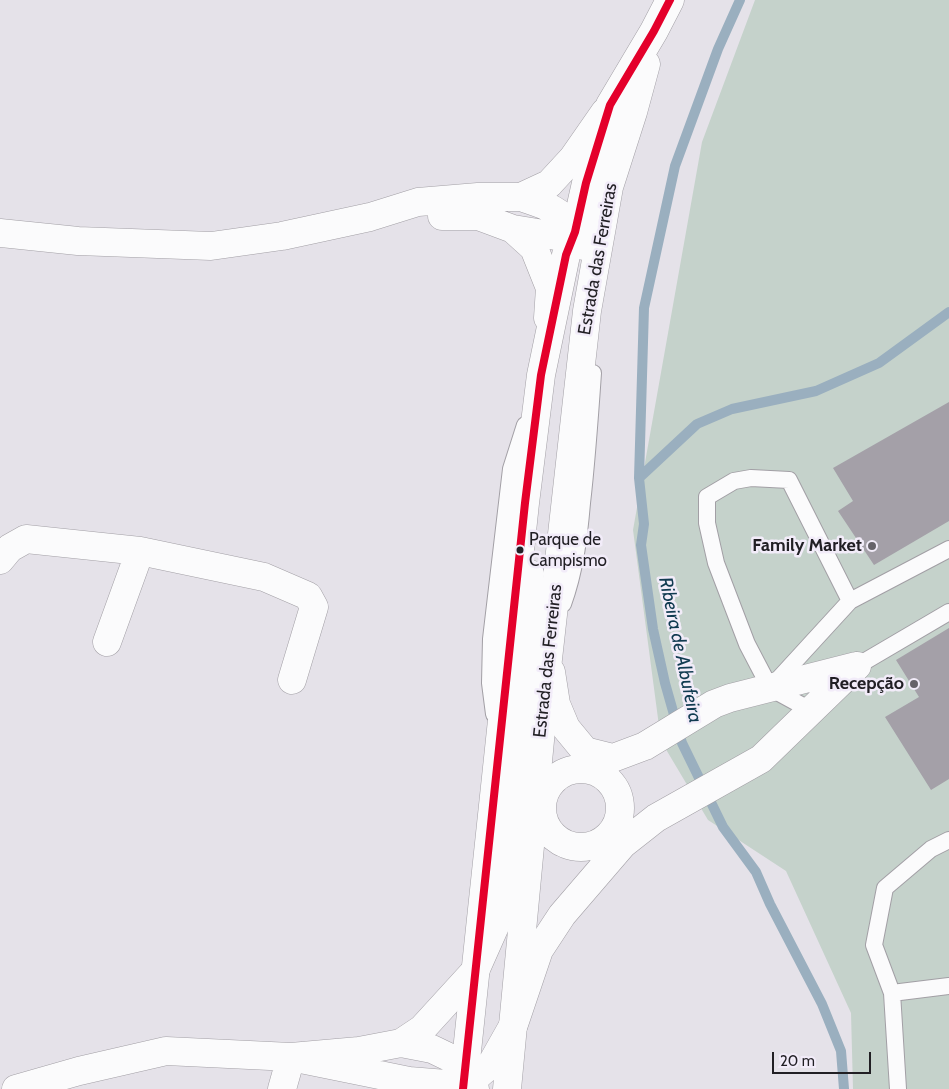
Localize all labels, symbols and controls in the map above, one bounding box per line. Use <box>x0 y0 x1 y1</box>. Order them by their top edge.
street label: Estrada das Ferreiras <box>574 181 622 337</box>
place label: Parque de Campismo <box>529 530 607 570</box>
place label: Family Market <box>752 535 862 557</box>
marker: Family Market <box>866 540 878 552</box>
marker: Parque de Campismo <box>515 545 525 555</box>
water label: Ribeira de Albufeira <box>653 575 707 725</box>
street label: Estrada das Ferreiras <box>529 583 567 739</box>
place label: Recepção <box>829 673 904 695</box>
marker: Recepção <box>908 678 920 690</box>
scale bar <box>774 1042 873 1074</box>
text: 20 m <box>780 1052 815 1070</box>

